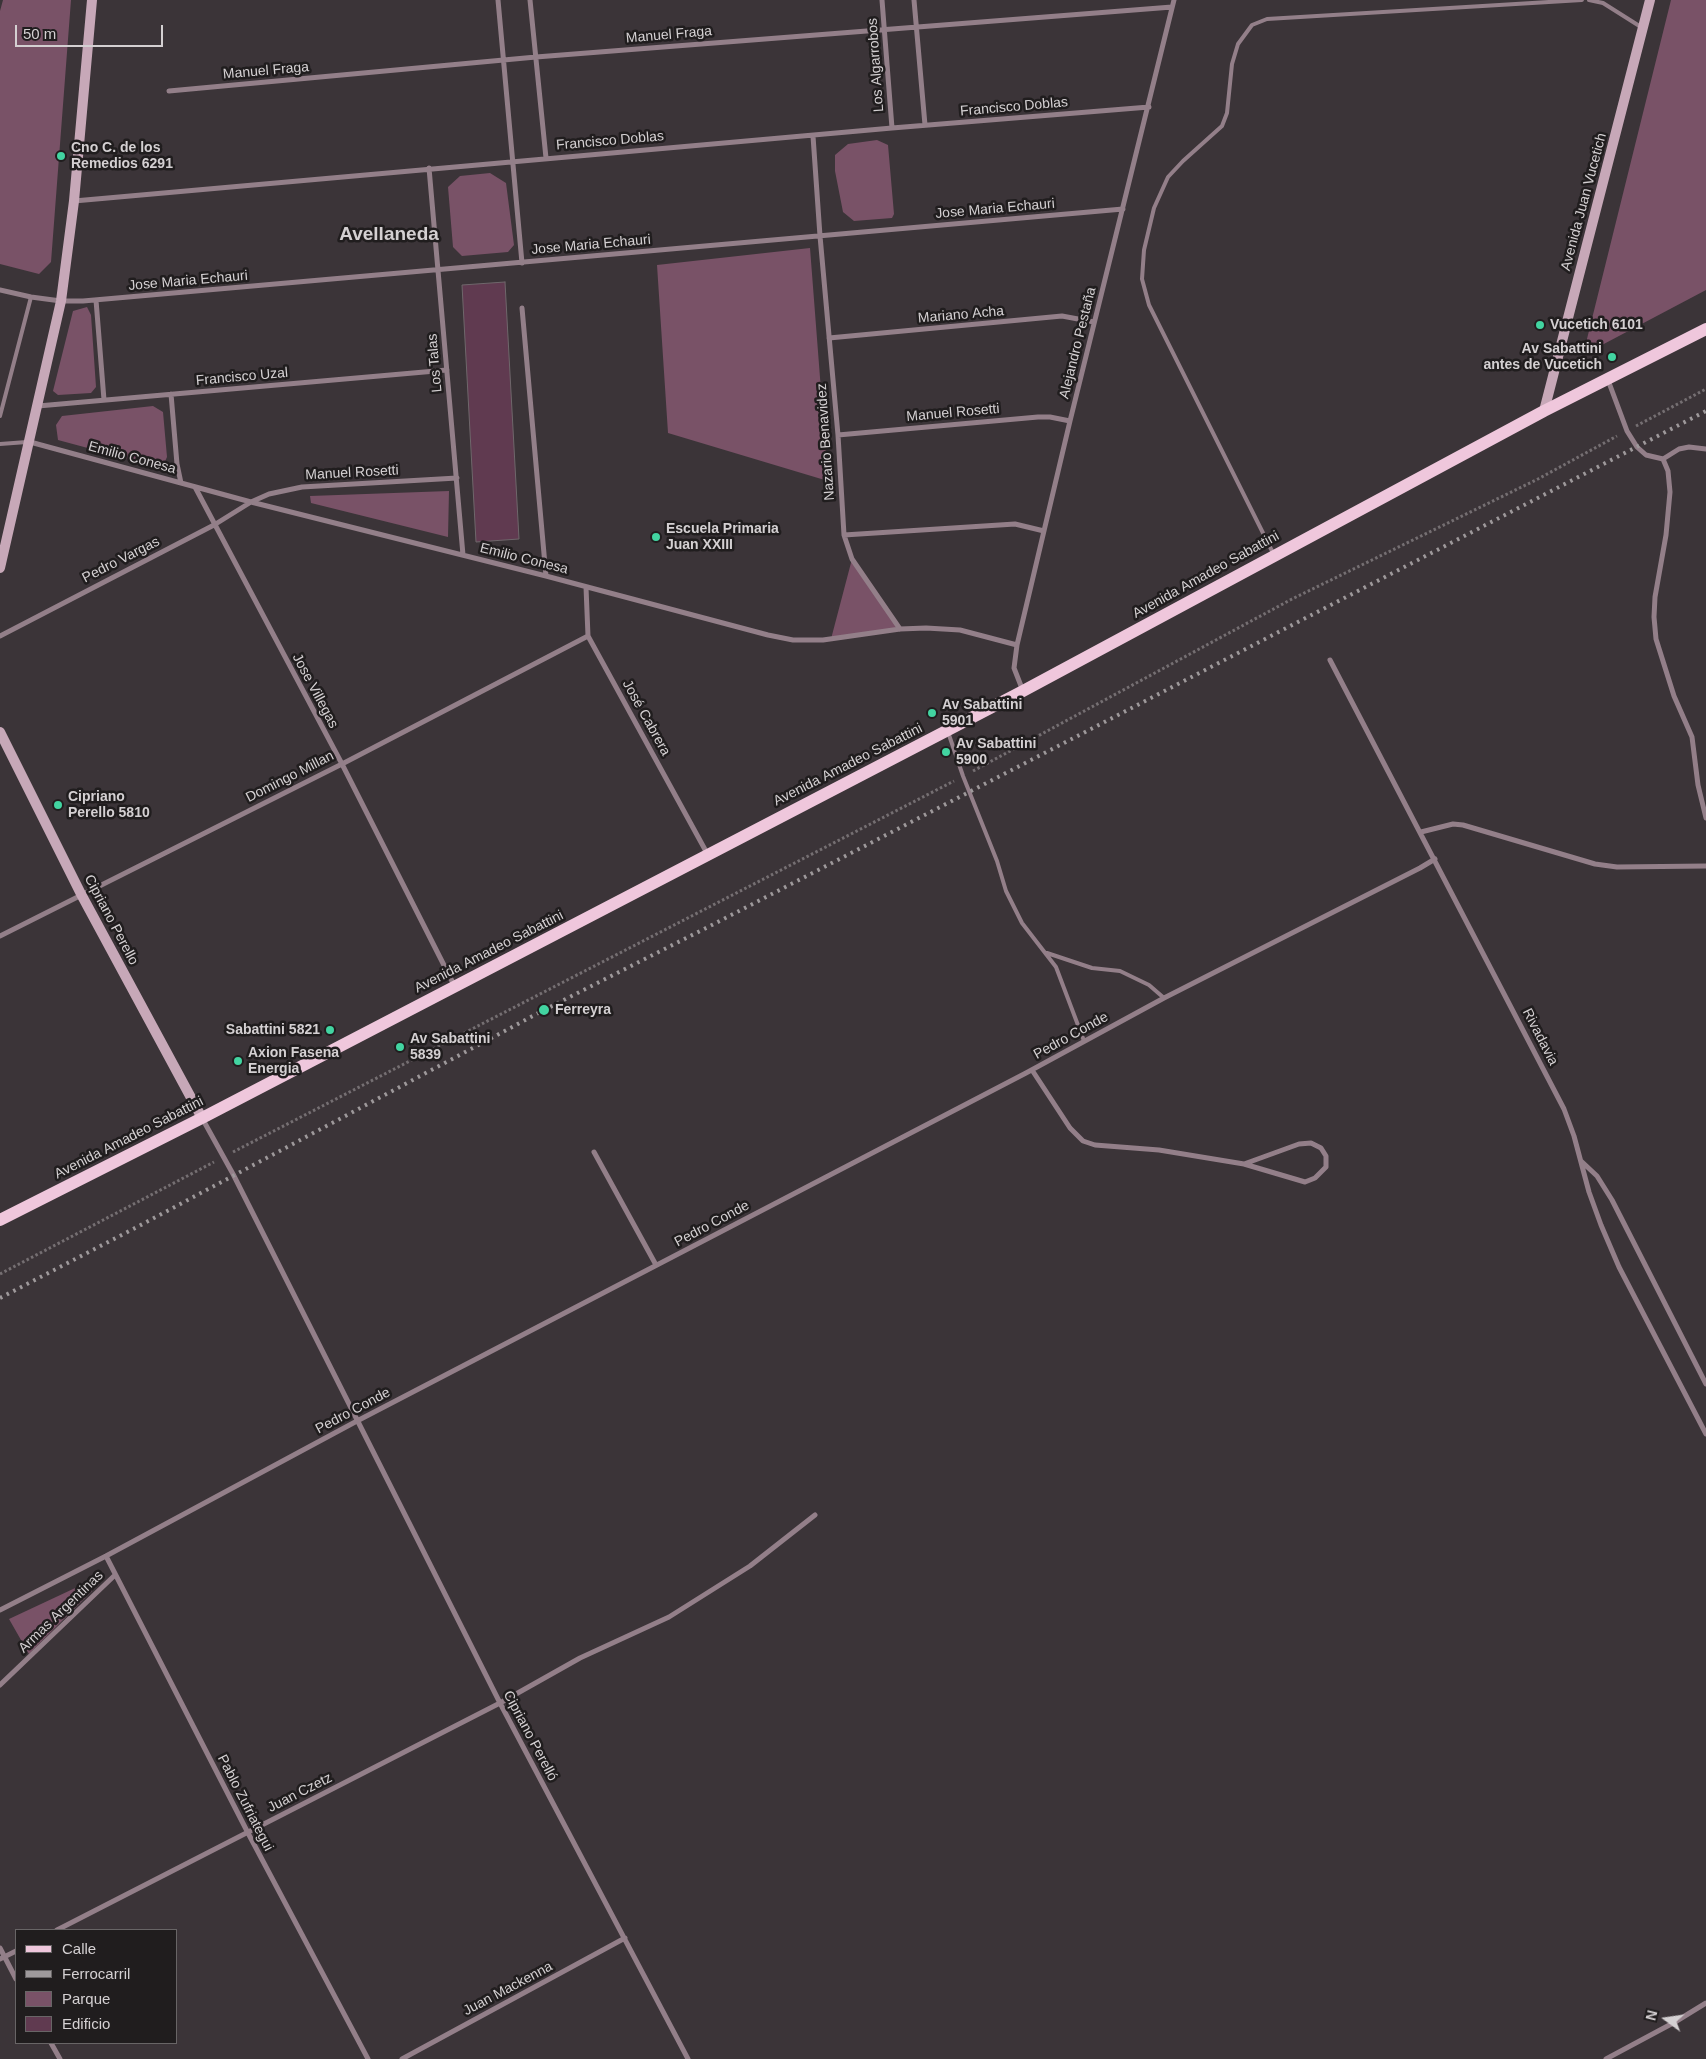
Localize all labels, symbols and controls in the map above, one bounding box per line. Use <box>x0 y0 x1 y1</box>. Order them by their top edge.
scale bar <box>18 15 165 47</box>
street label: Los Algarrobos <box>864 17 888 113</box>
street label: Manuel Fraga <box>625 23 713 47</box>
text: 50 m <box>23 25 56 42</box>
street label: Manuel Fraga <box>222 59 310 83</box>
street label: Francisco Doblas <box>959 94 1069 120</box>
street label: Francisco Doblas <box>555 128 665 154</box>
street label: Avenida Juan Vucetich <box>1558 131 1610 273</box>
place label: Cno C. de los Remedios 6291 <box>71 140 173 172</box>
marker: Cno C. de los Remedios 6291 <box>55 150 67 162</box>
street label: Jose Maria Echauri <box>935 195 1055 223</box>
district label: Avellaneda <box>339 224 439 246</box>
street label: Jose Maria Echauri <box>531 231 651 259</box>
street label: Jose Maria Echauri <box>128 267 248 295</box>
street label: Alejandro Pestaña <box>1056 285 1100 401</box>
street label: Mariano Acha <box>917 303 1005 327</box>
place label: Vucetich 6101 <box>1550 317 1643 333</box>
marker: Vucetich 6101 <box>1534 319 1546 331</box>
street label: Los Talas <box>424 333 446 393</box>
place label: Av Sabattini antes de Vucetich <box>1483 341 1602 374</box>
marker: Av Sabattini antes de Vucetich <box>1606 351 1618 363</box>
street label: Francisco Uzal <box>195 365 289 389</box>
street label: Nazario Benavidez <box>814 383 838 501</box>
street label: Manuel Rosetti <box>906 401 1000 425</box>
street label: Emilio Conesa <box>86 438 178 478</box>
street label: Manuel Rosetti <box>305 462 399 484</box>
place label: Escuela Primaria Juan XXIII <box>666 521 779 554</box>
street label: Avenida Amadeo Sabattini <box>1130 528 1282 622</box>
marker: Escuela Primaria Juan XXIII <box>650 531 662 543</box>
street label: Pedro Vargas <box>80 533 162 587</box>
street label: Emilio Conesa <box>478 540 570 578</box>
street label: Jose Villegas <box>288 651 342 731</box>
street label: José Cabrera <box>618 677 674 759</box>
place label: Av Sabattini 5901 <box>942 697 1022 730</box>
marker: Av Sabattini 5901 <box>926 707 938 719</box>
street label: Avenida Amadeo Sabattini <box>771 720 925 810</box>
place label: Av Sabattini 5900 <box>956 736 1036 769</box>
marker: Av Sabattini 5900 <box>940 746 952 758</box>
street label: Domingo Millan <box>243 748 337 806</box>
place label: Cipriano Perello 5810 <box>68 789 150 822</box>
marker: Cipriano Perello 5810 <box>52 799 64 811</box>
street label: Cipriano Perello <box>80 872 142 968</box>
street label: Avenida Amadeo Sabattini <box>412 907 566 997</box>
place label: Ferreyra <box>555 1002 611 1018</box>
marker: Ferreyra <box>537 1003 551 1017</box>
street label: Rivadavia <box>1519 1006 1561 1068</box>
street label: Pedro Conde <box>1031 1009 1111 1063</box>
place label: Sabattini 5821 <box>226 1022 320 1038</box>
marker: Sabattini 5821 <box>324 1024 336 1036</box>
place label: Av Sabattini 5839 <box>410 1031 490 1064</box>
marker: Av Sabattini 5839 <box>394 1041 406 1053</box>
place label: Axion Fasena Energia <box>248 1045 339 1078</box>
marker: Axion Fasena Energia <box>232 1055 244 1067</box>
street label: Avenida Amadeo Sabattini <box>52 1093 206 1183</box>
street label: Pedro Conde <box>672 1197 752 1251</box>
street label: Pedro Conde <box>313 1384 393 1438</box>
street label: Armas Argentinas <box>15 1567 107 1657</box>
street label: Cipriano Perelló <box>499 1688 561 1784</box>
street label: Pablo Zufriategui <box>213 1752 277 1854</box>
street label: Juan Czetz <box>265 1770 335 1816</box>
legend <box>15 1929 178 2044</box>
text: Calle <box>62 1940 96 1957</box>
street label: Juan Mackenna <box>460 1958 556 2020</box>
text: Ferrocarril <box>62 1965 130 1982</box>
text: Parque <box>62 1990 110 2007</box>
north arrow <box>1641 1994 1691 2044</box>
text: N <box>1642 2009 1660 2022</box>
text: Edificio <box>62 2015 110 2032</box>

